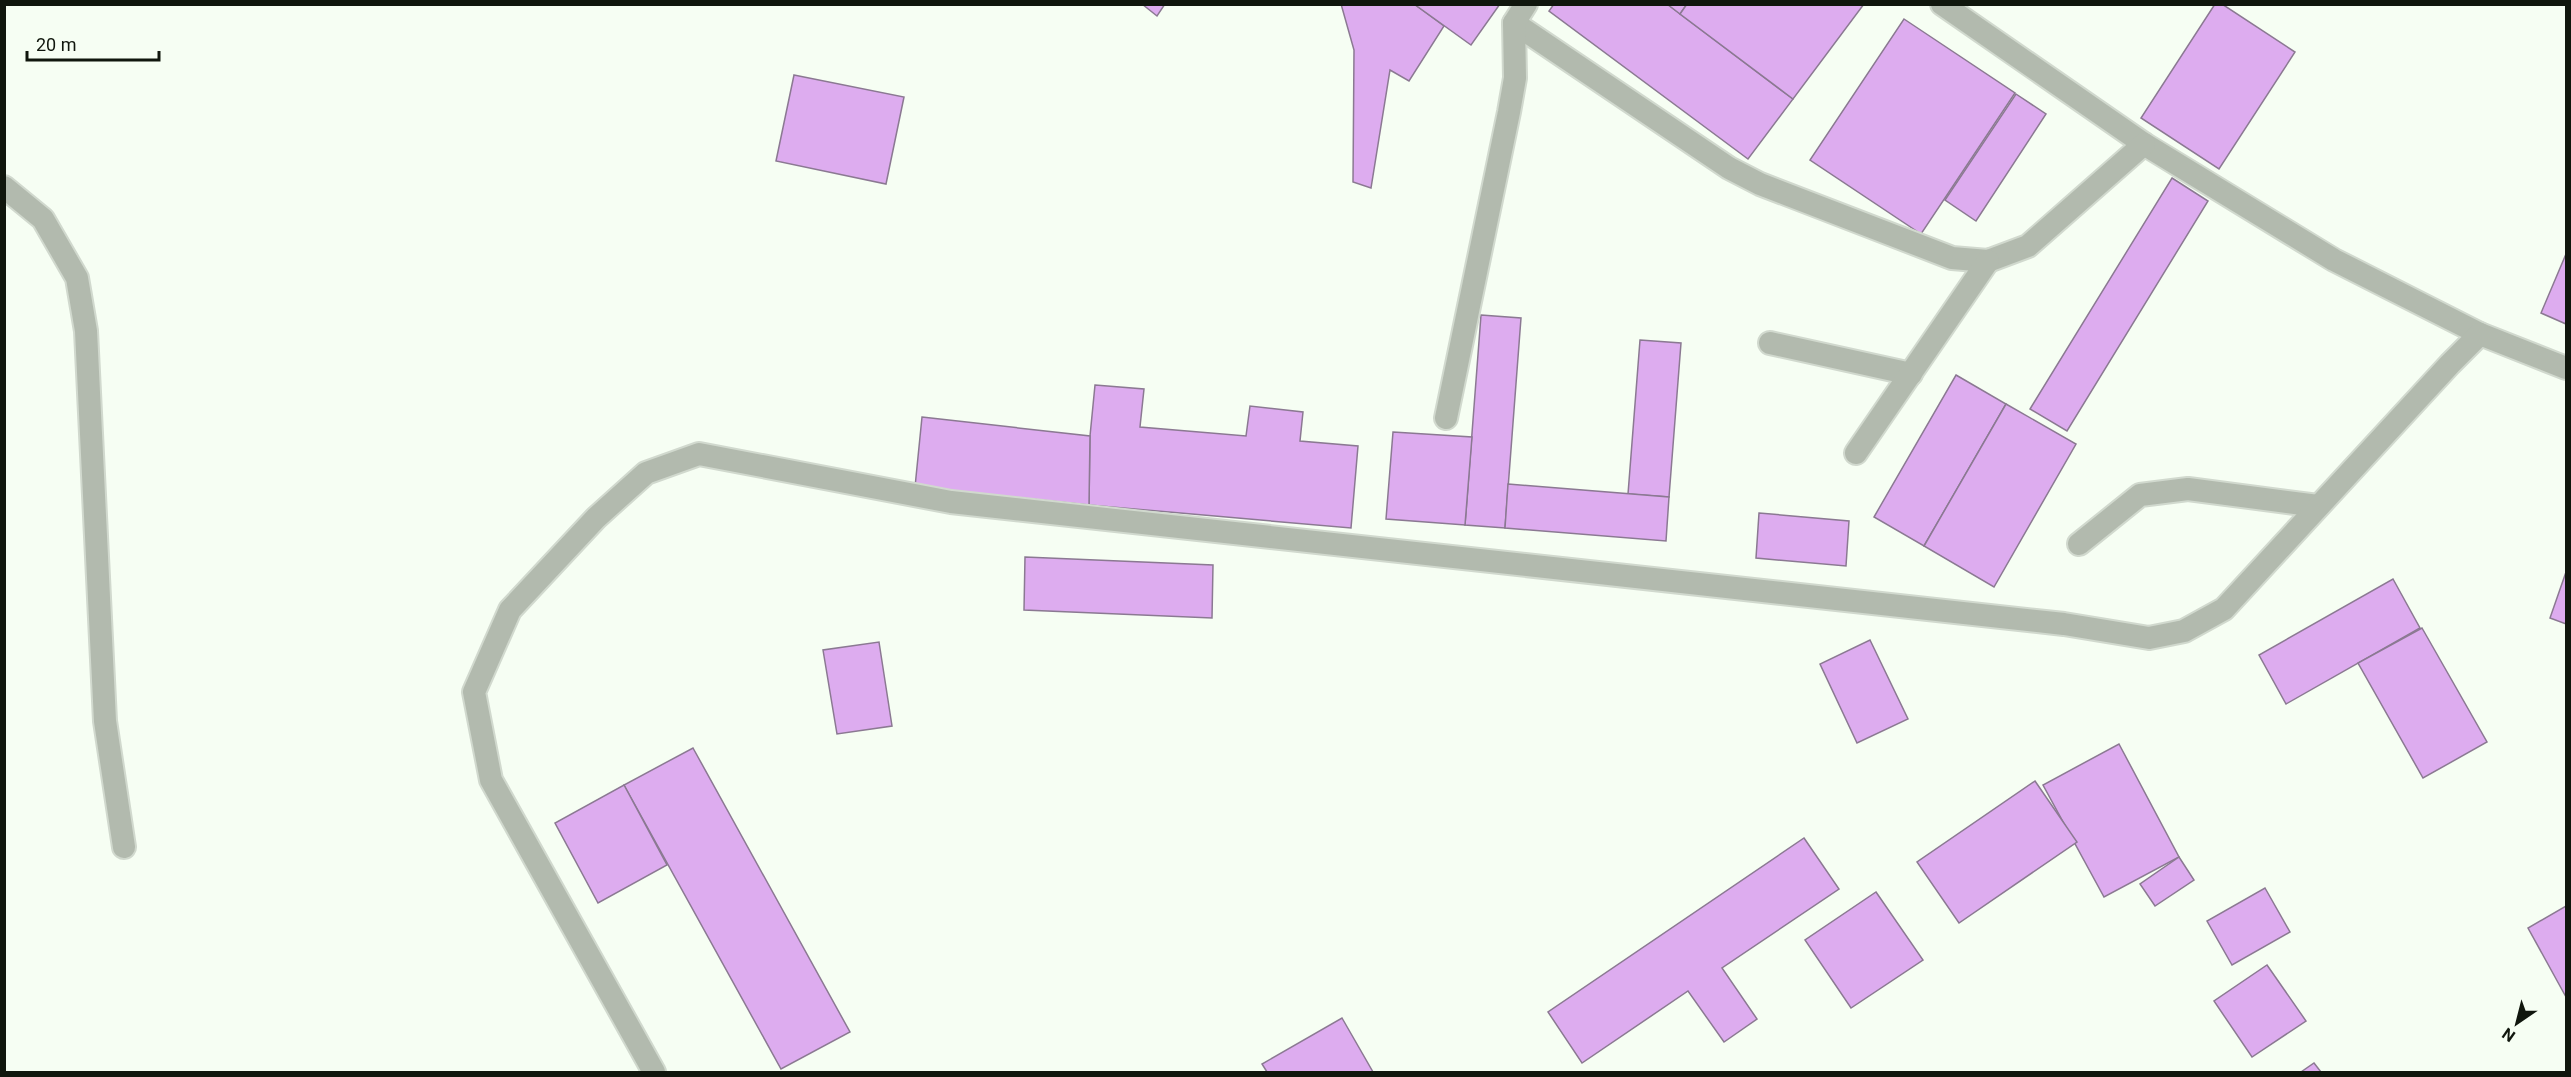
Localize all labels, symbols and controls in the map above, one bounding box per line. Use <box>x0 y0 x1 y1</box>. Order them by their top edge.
scale bar <box>27 24 159 62</box>
text: 20 m <box>36 34 76 55</box>
north arrow <box>2487 993 2547 1053</box>
text: N <box>2499 1024 2519 1046</box>

